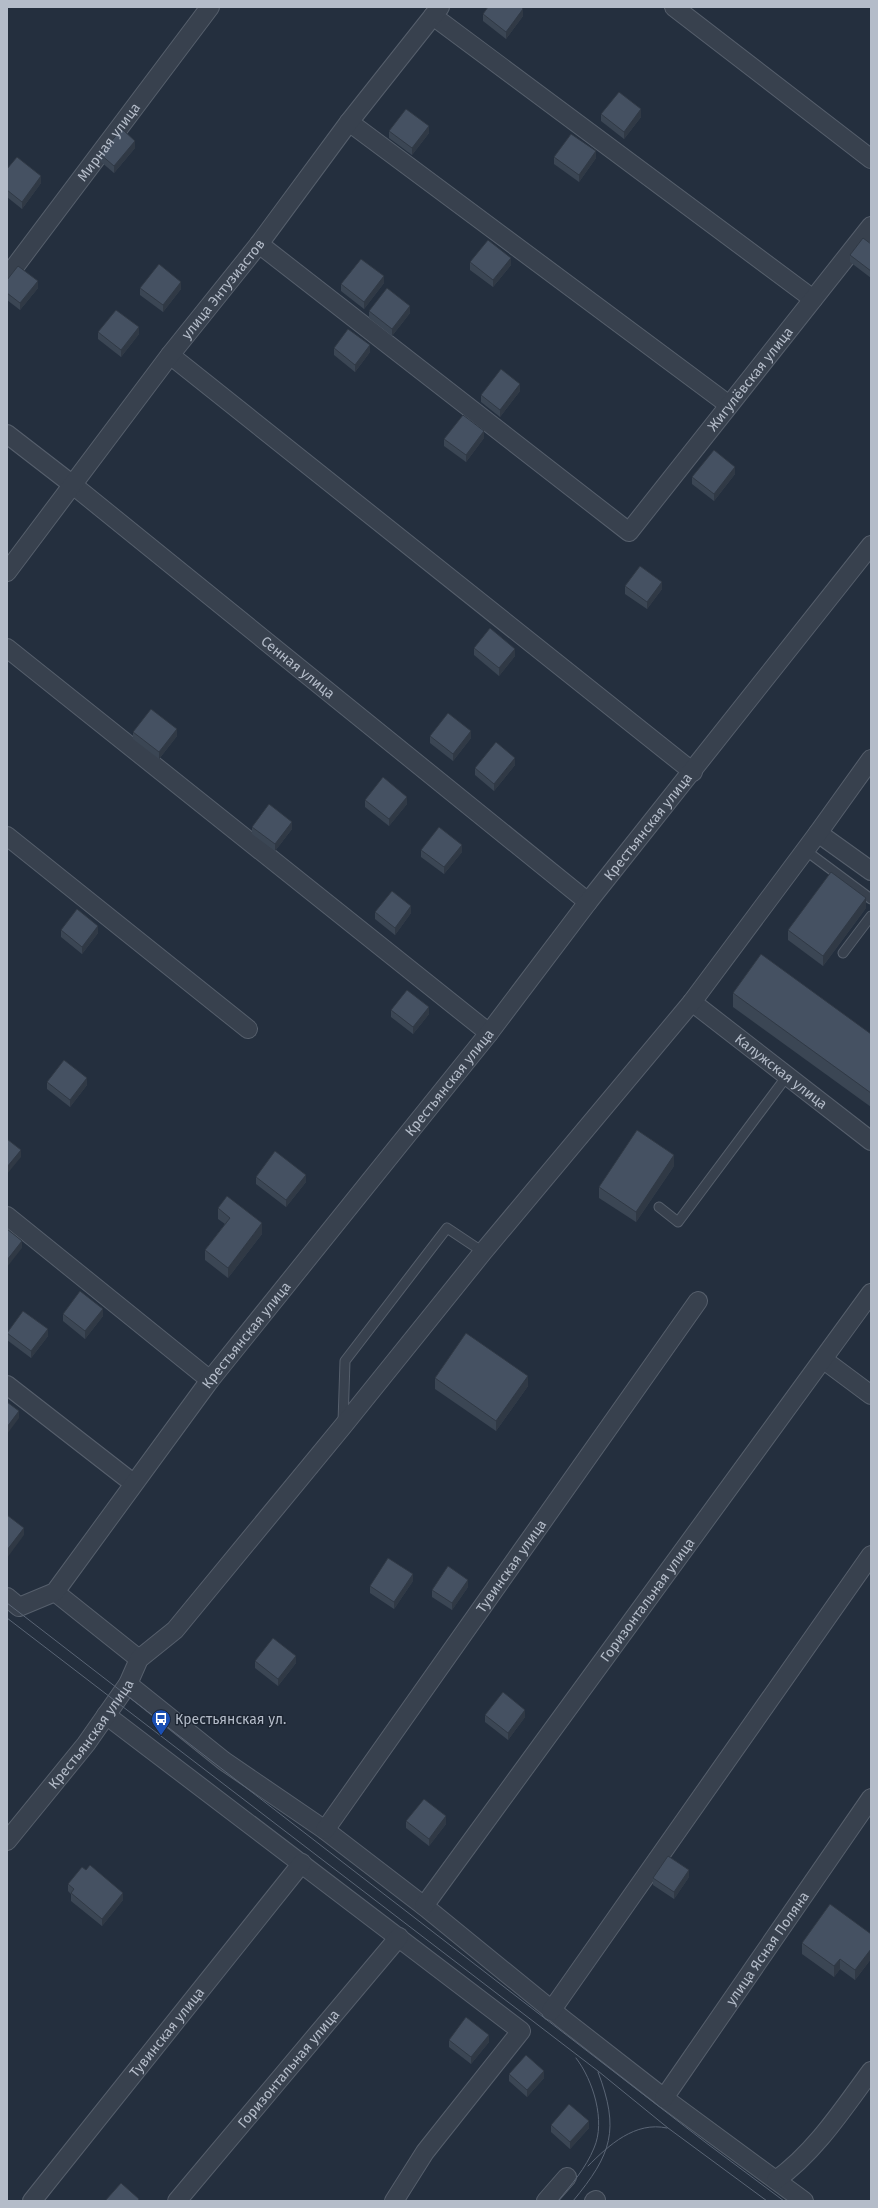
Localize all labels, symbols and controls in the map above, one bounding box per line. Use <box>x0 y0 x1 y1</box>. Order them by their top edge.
street label: Мирная улица <box>74 99 144 185</box>
street label: улица Энтузиастов <box>178 236 268 342</box>
street label: Жигулёвская улица <box>704 323 796 434</box>
street label: Сенная улица <box>258 632 338 702</box>
street label: Крестьянская улица <box>600 769 696 884</box>
street label: Крестьянская улица <box>401 1026 497 1139</box>
street label: Калужская улица <box>732 1030 831 1113</box>
street label: Крестьянская улица <box>198 1278 294 1392</box>
street label: Тувинская улица <box>472 1516 550 1616</box>
street label: Горизонтальная улица <box>596 1534 698 1665</box>
street label: Крестьянская улица <box>45 1677 137 1792</box>
bus stop icon: Крестьянская ул. <box>150 1708 172 1736</box>
place label: Крестьянская ул. <box>175 1711 286 1728</box>
street label: улица Ясная Поляна <box>722 1888 813 2008</box>
street label: Тувинская улица <box>126 1984 208 2081</box>
street label: Горизонтальная улица <box>234 2006 343 2131</box>

